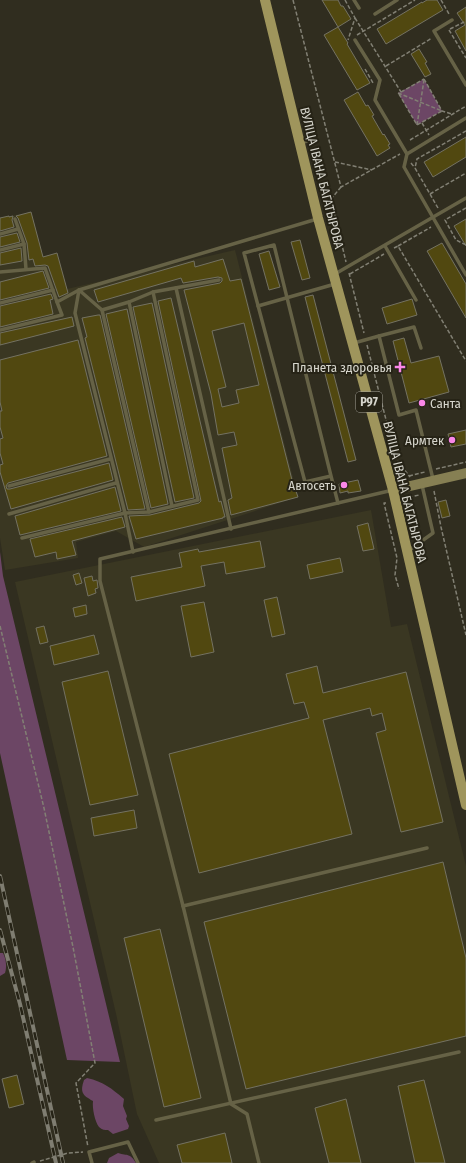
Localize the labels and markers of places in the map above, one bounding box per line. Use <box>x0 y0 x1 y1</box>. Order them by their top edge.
place label: Планета здоровья <box>292 360 392 375</box>
marker: Планета здоровья <box>395 362 405 372</box>
place label: Санта <box>430 396 461 411</box>
marker: Санта <box>417 398 427 408</box>
place label: Армтек <box>405 433 444 448</box>
marker: Армтек <box>447 435 457 445</box>
place label: Автосеть <box>288 478 336 493</box>
marker: Автосеть <box>339 480 349 490</box>

